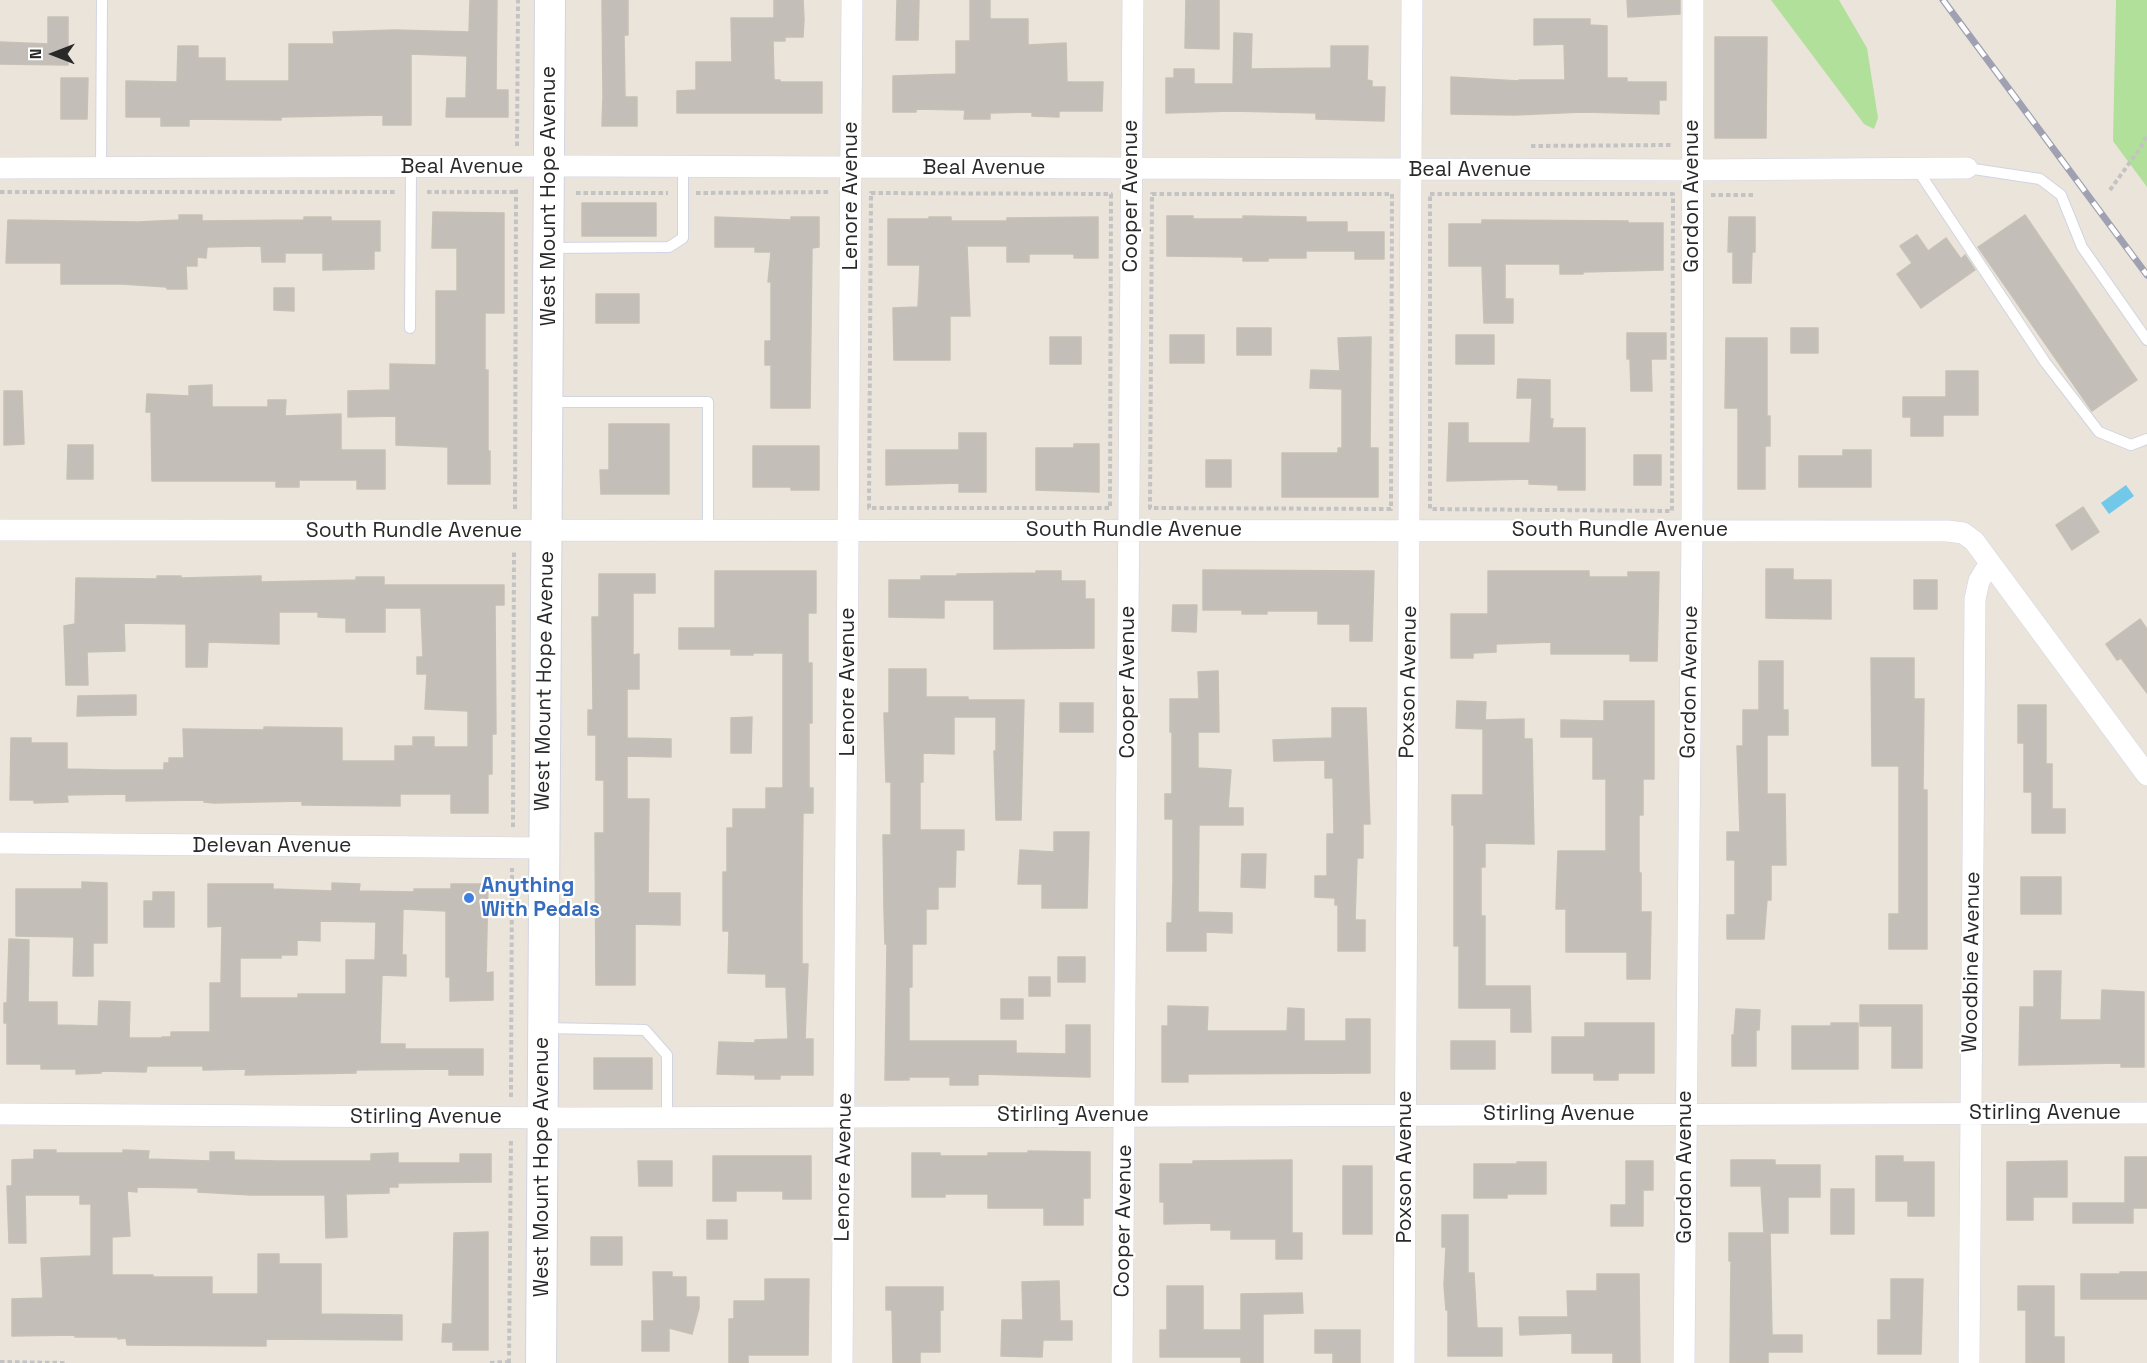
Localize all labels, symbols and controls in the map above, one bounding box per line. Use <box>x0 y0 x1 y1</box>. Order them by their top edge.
north arrow <box>24 24 84 84</box>
text: N <box>25 49 46 59</box>
street label: West Mount Hope Avenue <box>536 66 562 326</box>
street label: Gordon Avenue <box>1679 119 1705 273</box>
street label: Cooper Avenue <box>1118 120 1144 272</box>
street label: Lenore Avenue <box>838 121 864 271</box>
street label: Beal Avenue <box>400 154 524 180</box>
street label: Beal Avenue <box>922 155 1046 181</box>
street label: Beal Avenue <box>1408 157 1532 183</box>
street label: South Rundle Avenue <box>1026 517 1242 543</box>
street label: South Rundle Avenue <box>1512 517 1728 543</box>
street label: South Rundle Avenue <box>306 518 522 544</box>
street label: West Mount Hope Avenue <box>530 551 560 811</box>
street label: Poxson Avenue <box>1395 605 1423 759</box>
street label: Gordon Avenue <box>1676 605 1704 759</box>
street label: Cooper Avenue <box>1115 606 1141 758</box>
street label: Lenore Avenue <box>835 607 861 757</box>
street label: Delevan Avenue <box>192 833 352 859</box>
street label: Woodbine Avenue <box>1958 871 1986 1053</box>
place label: Anything With Pedals <box>481 873 600 923</box>
marker: Anything With Pedals <box>462 891 476 905</box>
street label: West Mount Hope Avenue <box>529 1037 555 1297</box>
street label: Poxson Avenue <box>1392 1090 1418 1244</box>
street label: Gordon Avenue <box>1672 1090 1698 1244</box>
street label: Lenore Avenue <box>830 1092 858 1242</box>
street label: Stirling Avenue <box>1969 1100 2121 1126</box>
street label: Stirling Avenue <box>1483 1101 1635 1127</box>
street label: Stirling Avenue <box>997 1102 1149 1128</box>
street label: Stirling Avenue <box>350 1104 502 1130</box>
street label: Cooper Avenue <box>1110 1144 1138 1298</box>

